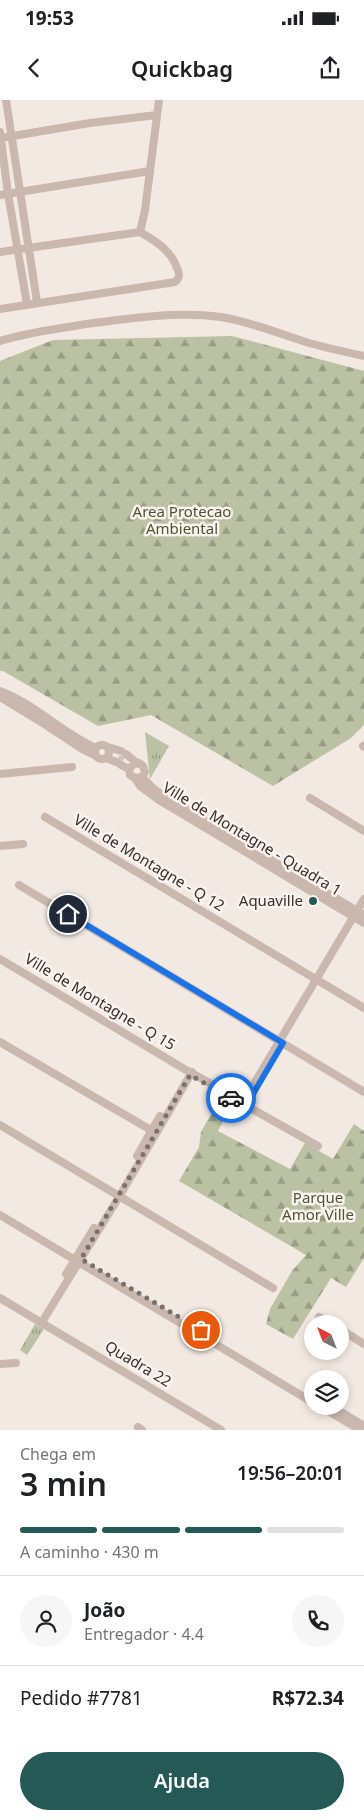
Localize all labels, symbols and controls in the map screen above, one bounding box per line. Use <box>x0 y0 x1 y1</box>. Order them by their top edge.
text: 19:53 <box>25 5 74 31</box>
text: Quickbag <box>131 53 233 83</box>
icon: back <box>20 54 48 82</box>
icon: share <box>316 54 344 82</box>
park label: Area Protecao Ambiental <box>133 501 231 538</box>
street label: Ville de Montagne - Quadra 1 <box>159 777 346 900</box>
street label: Ville de Montagne - Q 12 <box>70 809 229 915</box>
place label: Aquaville <box>239 890 303 910</box>
pin <box>47 893 89 935</box>
marker: Aquaville <box>307 895 319 907</box>
icon: home <box>54 900 82 928</box>
street label: Ville de Montagne - Q 15 <box>21 948 180 1054</box>
courier <box>206 1073 256 1123</box>
icon: car <box>217 1084 245 1112</box>
park label: Parque Amor Ville <box>282 1187 354 1224</box>
pin <box>180 1309 222 1351</box>
north arrow <box>304 1315 349 1360</box>
map controls <box>304 1315 349 1415</box>
icon: bag <box>187 1316 215 1344</box>
street label: Quadra 22 <box>102 1336 175 1391</box>
button: layers <box>304 1370 349 1415</box>
text: Chega em <box>20 1443 96 1465</box>
text: 19:56–20:01 <box>237 1460 344 1486</box>
text: 3 min <box>20 1462 107 1505</box>
text: A caminho · 430 m <box>20 1541 159 1563</box>
button: person <box>20 1595 72 1647</box>
button: phone <box>292 1595 344 1647</box>
text: João <box>84 1597 125 1623</box>
text: Entregador · 4.4 <box>84 1623 204 1645</box>
text: Pedido #7781 <box>20 1685 143 1711</box>
text: R$72.34 <box>272 1685 344 1711</box>
button: Ajuda <box>20 1752 344 1810</box>

